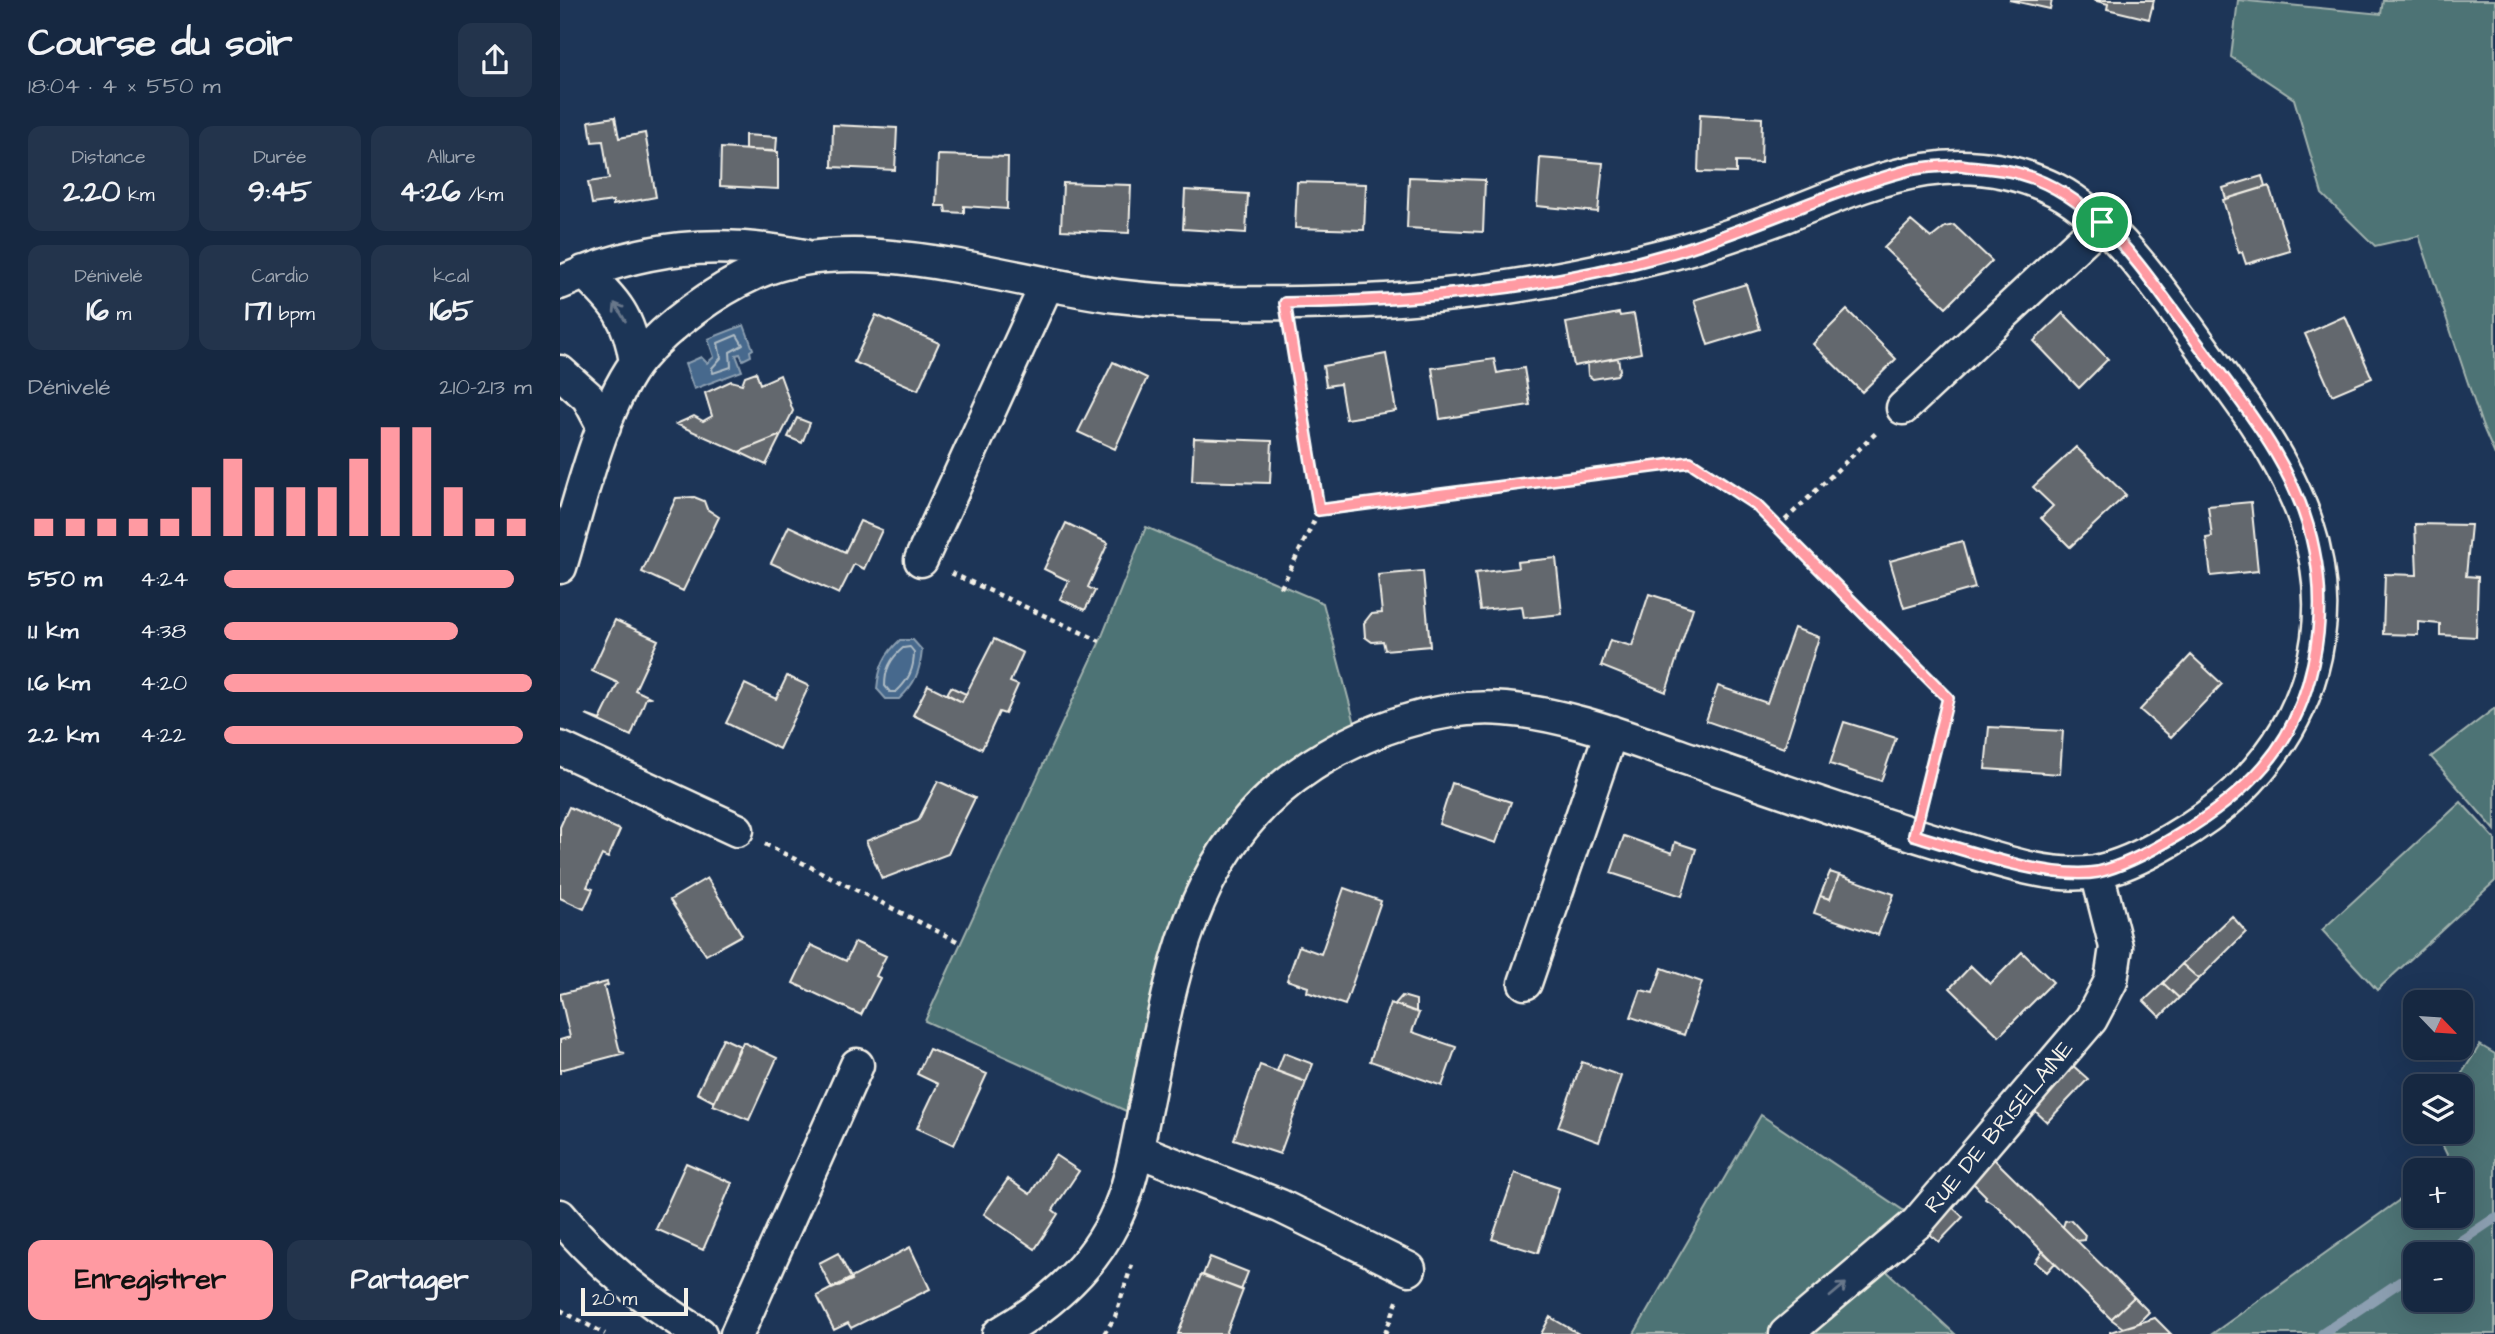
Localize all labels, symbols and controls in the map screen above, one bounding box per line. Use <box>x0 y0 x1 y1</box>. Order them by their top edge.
text: Course du soir <box>28 18 293 70</box>
button: share <box>458 23 532 97</box>
text: 18:04 · 4 × 550 m <box>28 70 221 102</box>
text: Distance <box>72 144 146 171</box>
text: Durée <box>253 144 307 171</box>
text: Allure <box>427 144 476 171</box>
text: 2.20 <box>63 171 120 213</box>
text: 9:45 <box>248 171 312 213</box>
text: 4:26 <box>399 171 461 213</box>
text: km <box>120 182 154 209</box>
text: /km <box>461 182 503 209</box>
pin <box>2072 192 2132 252</box>
icon: arrive <box>2083 203 2121 241</box>
text: Dénivelé <box>74 263 143 290</box>
text: Cardio <box>252 263 308 290</box>
text: kcal <box>433 263 470 290</box>
text: 16 <box>86 290 109 332</box>
text: 171 <box>245 290 271 332</box>
text: 165 <box>429 290 473 332</box>
text: m <box>109 301 131 328</box>
text: bpm <box>271 301 315 328</box>
one-way arrow <box>612 302 626 322</box>
text: Dénivelé <box>28 371 111 403</box>
text: 210–213 m <box>439 371 532 403</box>
text: 550 m <box>28 563 102 595</box>
text: 4:24 <box>140 563 188 595</box>
text: 1.1 km <box>28 615 78 647</box>
text: 4:38 <box>140 615 186 647</box>
text: 1.6 km <box>28 667 90 699</box>
text: 4:20 <box>140 667 187 699</box>
text: 2.2 km <box>28 719 99 751</box>
text: 4:22 <box>140 719 186 751</box>
north arrow <box>2403 990 2473 1060</box>
map controls <box>2403 990 2473 1312</box>
street label: RUE DE BRISELAINE <box>1917 1033 2081 1220</box>
button: layers <box>2403 1074 2473 1144</box>
button: + <box>2403 1158 2473 1228</box>
button: Enregistrer <box>28 1240 273 1320</box>
button: Partager <box>287 1240 532 1320</box>
button: − <box>2403 1242 2473 1312</box>
one-way arrow <box>1829 1282 1847 1298</box>
scale bar <box>581 1285 688 1317</box>
text: 20 m <box>592 1286 637 1313</box>

